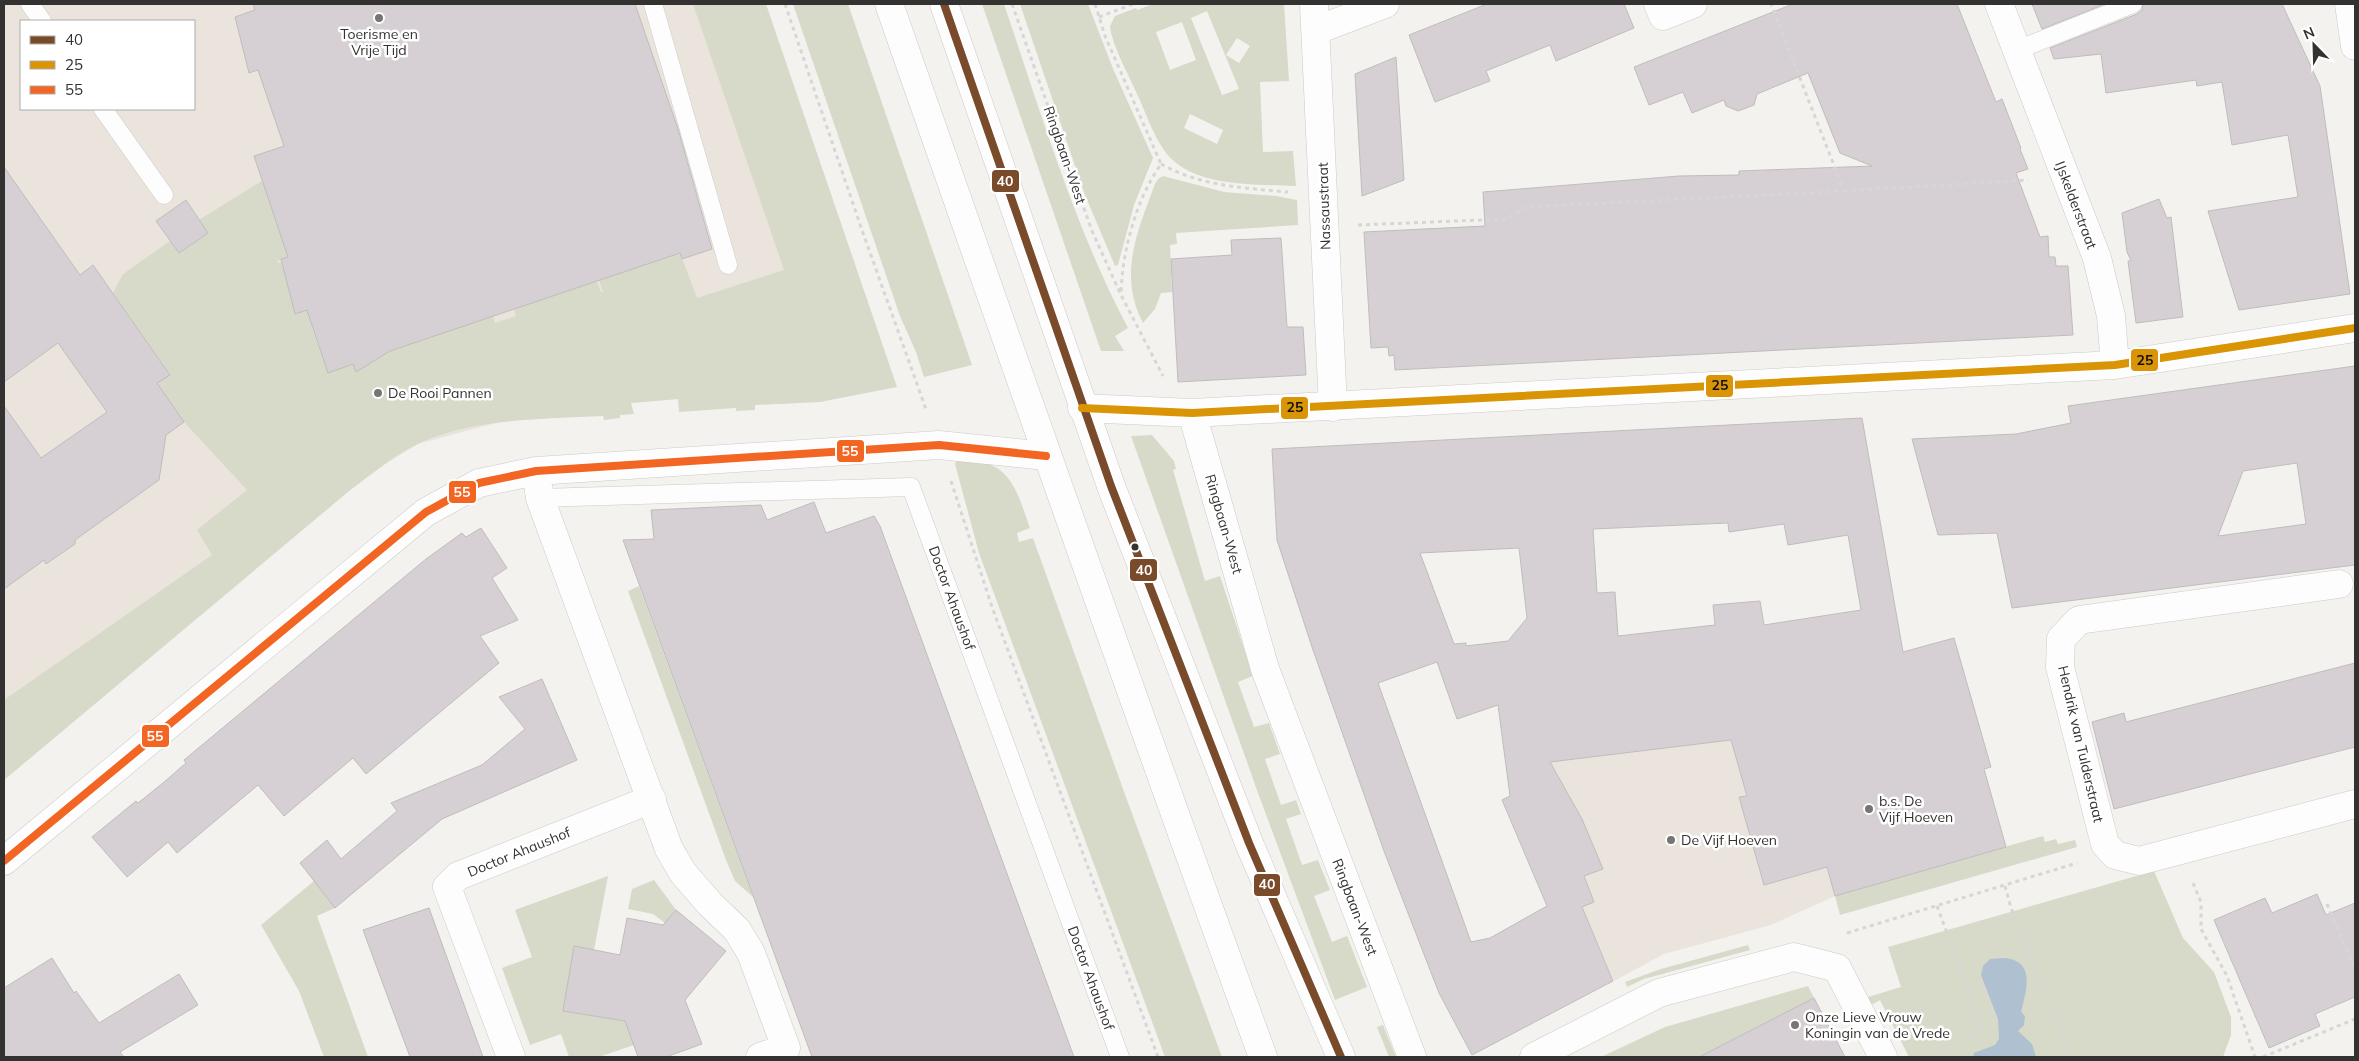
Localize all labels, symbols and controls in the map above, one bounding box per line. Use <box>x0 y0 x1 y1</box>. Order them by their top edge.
marker: Toerisme en Vrije Tijd <box>373 12 385 24</box>
legend <box>20 20 195 110</box>
north arrow <box>2289 20 2339 70</box>
text: N <box>2301 23 2317 43</box>
place label: Toerisme en Vrije Tijd <box>340 25 418 59</box>
text: 40 <box>65 30 83 49</box>
text: 25 <box>65 55 83 74</box>
text: 55 <box>65 80 83 99</box>
street label: Ringbaan-West <box>1040 104 1090 206</box>
street label: IJskelderstraat <box>2051 159 2101 252</box>
street label: Nassaustraat <box>1313 162 1335 250</box>
line badge: 40 <box>991 169 1020 193</box>
text: 40 <box>997 172 1013 190</box>
line badge: 25 <box>2130 348 2159 372</box>
text: 25 <box>2137 351 2153 369</box>
line badge: 25 <box>1705 374 1734 398</box>
text: 25 <box>1712 376 1728 394</box>
place label: De Rooi Pannen <box>388 384 492 402</box>
marker: De Rooi Pannen <box>372 387 384 399</box>
line badge: 25 <box>1280 396 1309 420</box>
text: 25 <box>1287 398 1303 416</box>
line badge: 55 <box>836 439 865 463</box>
text: 55 <box>842 442 858 460</box>
street label: Ringbaan-West <box>1201 472 1247 576</box>
line badge: 55 <box>448 480 477 504</box>
text: 55 <box>454 483 470 501</box>
unlabelled marker <box>1130 542 1140 552</box>
street label: Doctor Ahaushof <box>925 543 979 653</box>
line badge: 40 <box>1129 558 1158 582</box>
text: 40 <box>1136 561 1152 579</box>
street label: Hendrik van Tulderstraat <box>2054 664 2108 824</box>
line badge: 55 <box>141 724 170 748</box>
text: 55 <box>147 727 163 745</box>
place label: b.s. De Vijf Hoeven <box>1879 792 1953 826</box>
marker: b.s. De Vijf Hoeven <box>1863 803 1875 815</box>
street label: Doctor Ahaushof <box>465 823 573 881</box>
place label: De Vijf Hoeven <box>1681 831 1777 849</box>
marker: De Vijf Hoeven <box>1665 834 1677 846</box>
street label: Ringbaan-West <box>1328 856 1382 958</box>
line badge: 40 <box>1253 873 1281 897</box>
text: 40 <box>1259 875 1275 893</box>
street label: Doctor Ahaushof <box>1064 923 1118 1033</box>
place label: Onze Lieve Vrouw Koningin van de Vrede <box>1805 1008 1950 1042</box>
marker: Onze Lieve Vrouw Koningin van de Vrede <box>1789 1019 1801 1031</box>

